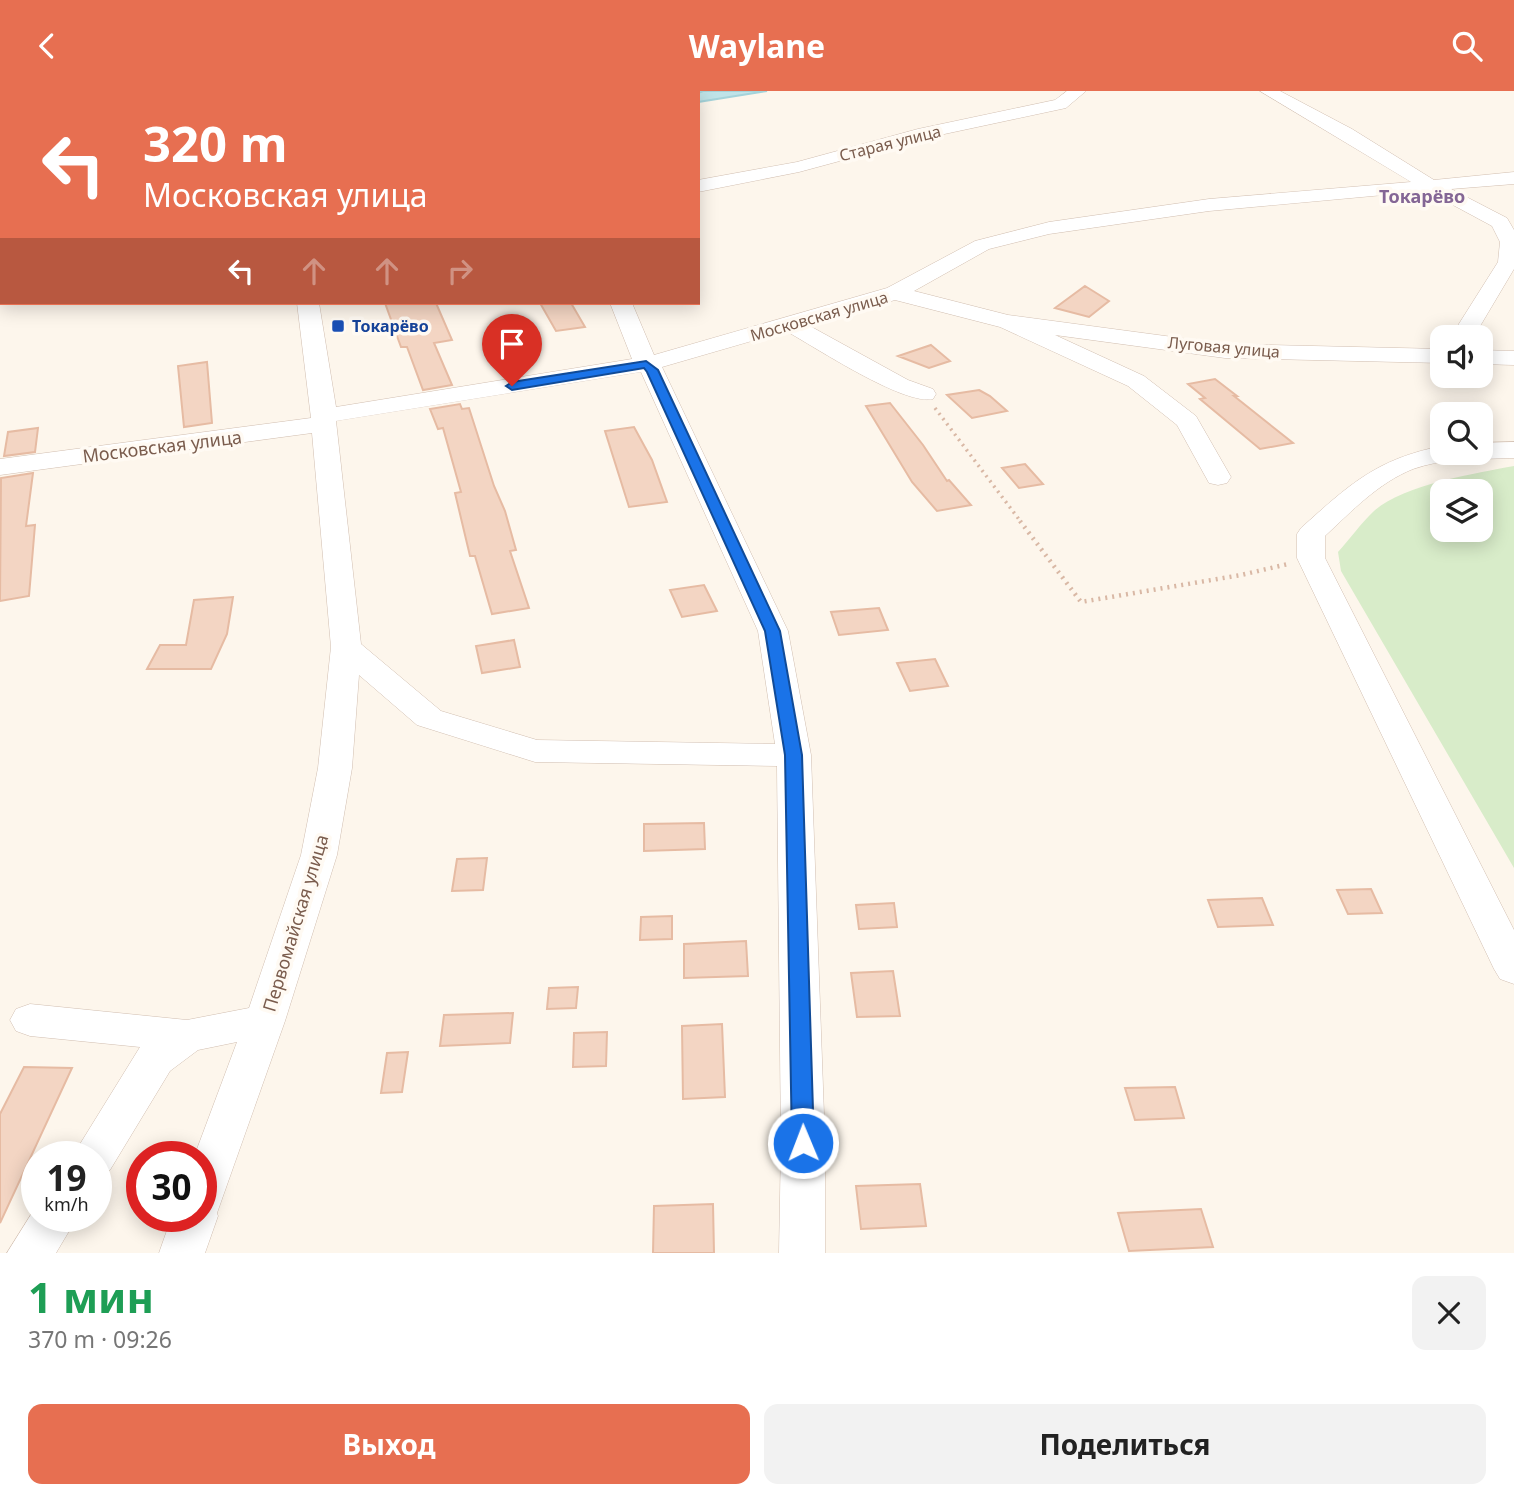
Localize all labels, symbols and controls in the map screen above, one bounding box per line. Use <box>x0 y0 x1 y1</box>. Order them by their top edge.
text: Waylane <box>689 24 825 67</box>
icon: back <box>28 27 66 65</box>
icon: search <box>1448 27 1486 65</box>
text: 320 m <box>143 110 288 176</box>
icon: left <box>28 119 119 210</box>
street label: Старая улица <box>837 120 943 166</box>
text: Московская улица <box>143 173 428 216</box>
district label: Токарёво <box>1379 184 1465 208</box>
icon: left <box>222 252 260 290</box>
icon: ahead <box>295 252 333 290</box>
icon: ahead <box>368 252 406 290</box>
icon: right <box>441 252 479 290</box>
street label: Московская улица <box>748 286 890 346</box>
pin <box>482 314 542 386</box>
place label: Токарёво <box>352 315 429 337</box>
marker: Токарёво <box>330 318 346 334</box>
icon: arrive <box>493 325 531 363</box>
map controls <box>1430 325 1493 542</box>
button: sound <box>1430 325 1493 388</box>
street label: Луговая улица <box>1167 331 1281 363</box>
button: search <box>1430 402 1493 465</box>
street label: Московская улица <box>81 424 243 468</box>
button: layers <box>1430 479 1493 542</box>
street label: Первомайская улица <box>257 831 333 1015</box>
position arrow <box>766 1106 840 1180</box>
speed limit sign: 30 <box>126 1141 217 1232</box>
text: 19 <box>46 1154 87 1201</box>
text: km/h <box>44 1192 89 1216</box>
text: 1 мин <box>28 1268 154 1325</box>
button: close <box>1412 1276 1486 1350</box>
text: 370 m · 09:26 <box>28 1323 172 1355</box>
button: Выход <box>28 1404 750 1484</box>
button: Поделиться <box>764 1404 1486 1484</box>

